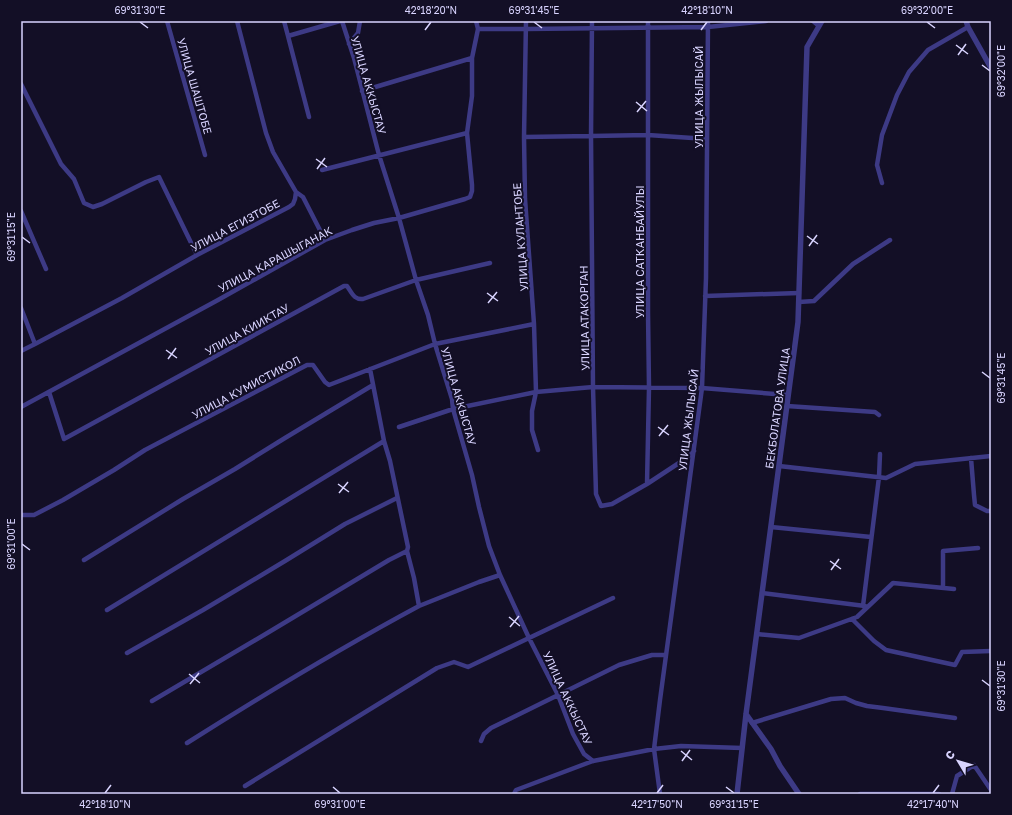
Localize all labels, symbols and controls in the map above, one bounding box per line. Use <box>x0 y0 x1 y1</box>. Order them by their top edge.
text: 69°31'30"E <box>115 4 165 16</box>
text: 42°18'20"N <box>405 4 457 16</box>
text: 69°31'45"E <box>509 4 559 16</box>
text: 42°18'10"N <box>681 4 733 16</box>
text: 69°32'00"E <box>901 4 953 16</box>
street label: УЛИЦА АККЫСТАУ <box>349 34 389 136</box>
street label: УЛИЦА ШАШТОБЕ <box>175 36 215 136</box>
text: 69°32'00"E <box>995 45 1007 97</box>
street label: УЛИЦА ЖЫЛЫСАЙ <box>692 46 705 148</box>
street label: УЛИЦА КУЛАНТОБЕ <box>510 182 530 292</box>
street label: УЛИЦА САТКАНБАЙУЛЫ <box>633 185 646 319</box>
street label: УЛИЦА ЕГИЗТОБЕ <box>188 196 282 254</box>
text: 69°31'15"E <box>5 212 17 262</box>
street label: УЛИЦА КАРАШЫГАНАК <box>216 223 334 295</box>
street label: УЛИЦА АТАКОРГАН <box>577 265 591 371</box>
street label: УЛИЦА КИИКТАУ <box>203 300 292 357</box>
street label: УЛИЦА АККЫСТАУ <box>439 345 479 447</box>
street label: БЕКБОЛАТОВА УЛИЦА <box>762 346 792 470</box>
street label: УЛИЦА КУМИСТИКОЛ <box>190 353 302 421</box>
text: 69°31'45"E <box>995 353 1007 403</box>
street label: УЛИЦА ЖЫЛЫСАЙ <box>675 368 701 472</box>
text: 69°31'00"E <box>5 518 17 570</box>
street label: УЛИЦА АККЫСТАУ <box>541 649 596 747</box>
text: 69°31'30"E <box>995 661 1007 711</box>
north arrow <box>938 741 978 781</box>
text: С <box>942 747 957 762</box>
text: 42°18'10"N <box>79 798 131 810</box>
text: 69°31'00"E <box>314 798 366 810</box>
text: 42°17'50"N <box>631 798 683 810</box>
text: 69°31'15"E <box>709 798 759 810</box>
text: 42°17'40"N <box>907 798 959 810</box>

